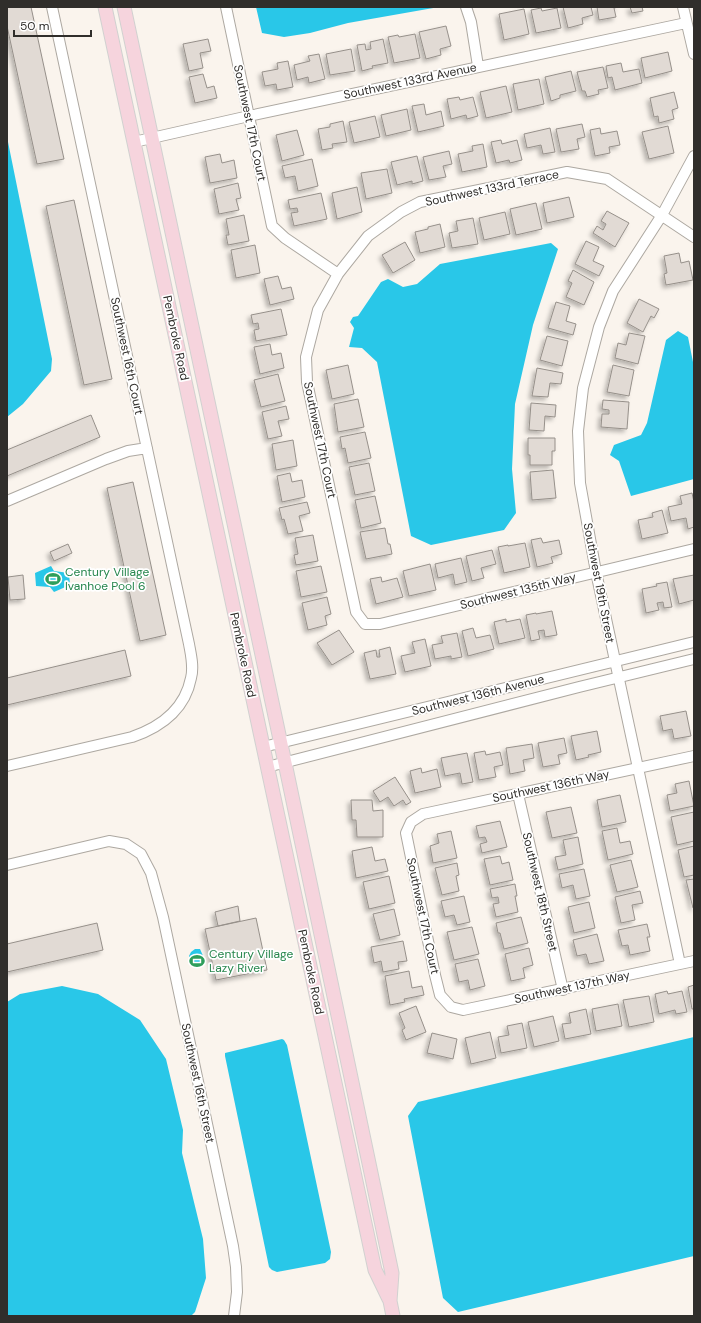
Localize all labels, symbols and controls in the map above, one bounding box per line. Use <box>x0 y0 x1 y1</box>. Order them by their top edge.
scale bar <box>14 12 91 38</box>
text: 50 m <box>20 18 49 34</box>
street label: Southwest 133rd Avenue <box>342 59 478 103</box>
street label: Southwest 17th Court <box>230 63 270 183</box>
street label: Southwest 133rd Terrace <box>424 166 561 210</box>
street label: Pembroke Road <box>159 294 193 382</box>
street label: Southwest 16th Court <box>107 296 147 417</box>
street label: Southwest 17th Court <box>300 380 340 500</box>
street label: Southwest 19th Street <box>580 522 619 645</box>
place label: Century Village Ivanhoe Pool 6 <box>65 564 149 594</box>
street label: Southwest 135th Way <box>458 569 578 613</box>
sports icon: Century Village Ivanhoe Pool 6 <box>44 570 62 588</box>
street label: Pembroke Road <box>226 611 260 699</box>
street label: Southwest 136th Avenue <box>410 671 546 719</box>
street label: Southwest 136th Way <box>491 766 611 806</box>
street label: Southwest 18th Street <box>519 831 562 953</box>
street label: Southwest 17th Court <box>403 856 443 976</box>
street label: Pembroke Road <box>294 928 328 1016</box>
place label: Century Village Lazy River <box>209 946 293 976</box>
sports icon: Century Village Lazy River <box>188 952 206 970</box>
street label: Southwest 137th Way <box>513 967 632 1007</box>
street label: Southwest 16th Street <box>177 1022 219 1145</box>

